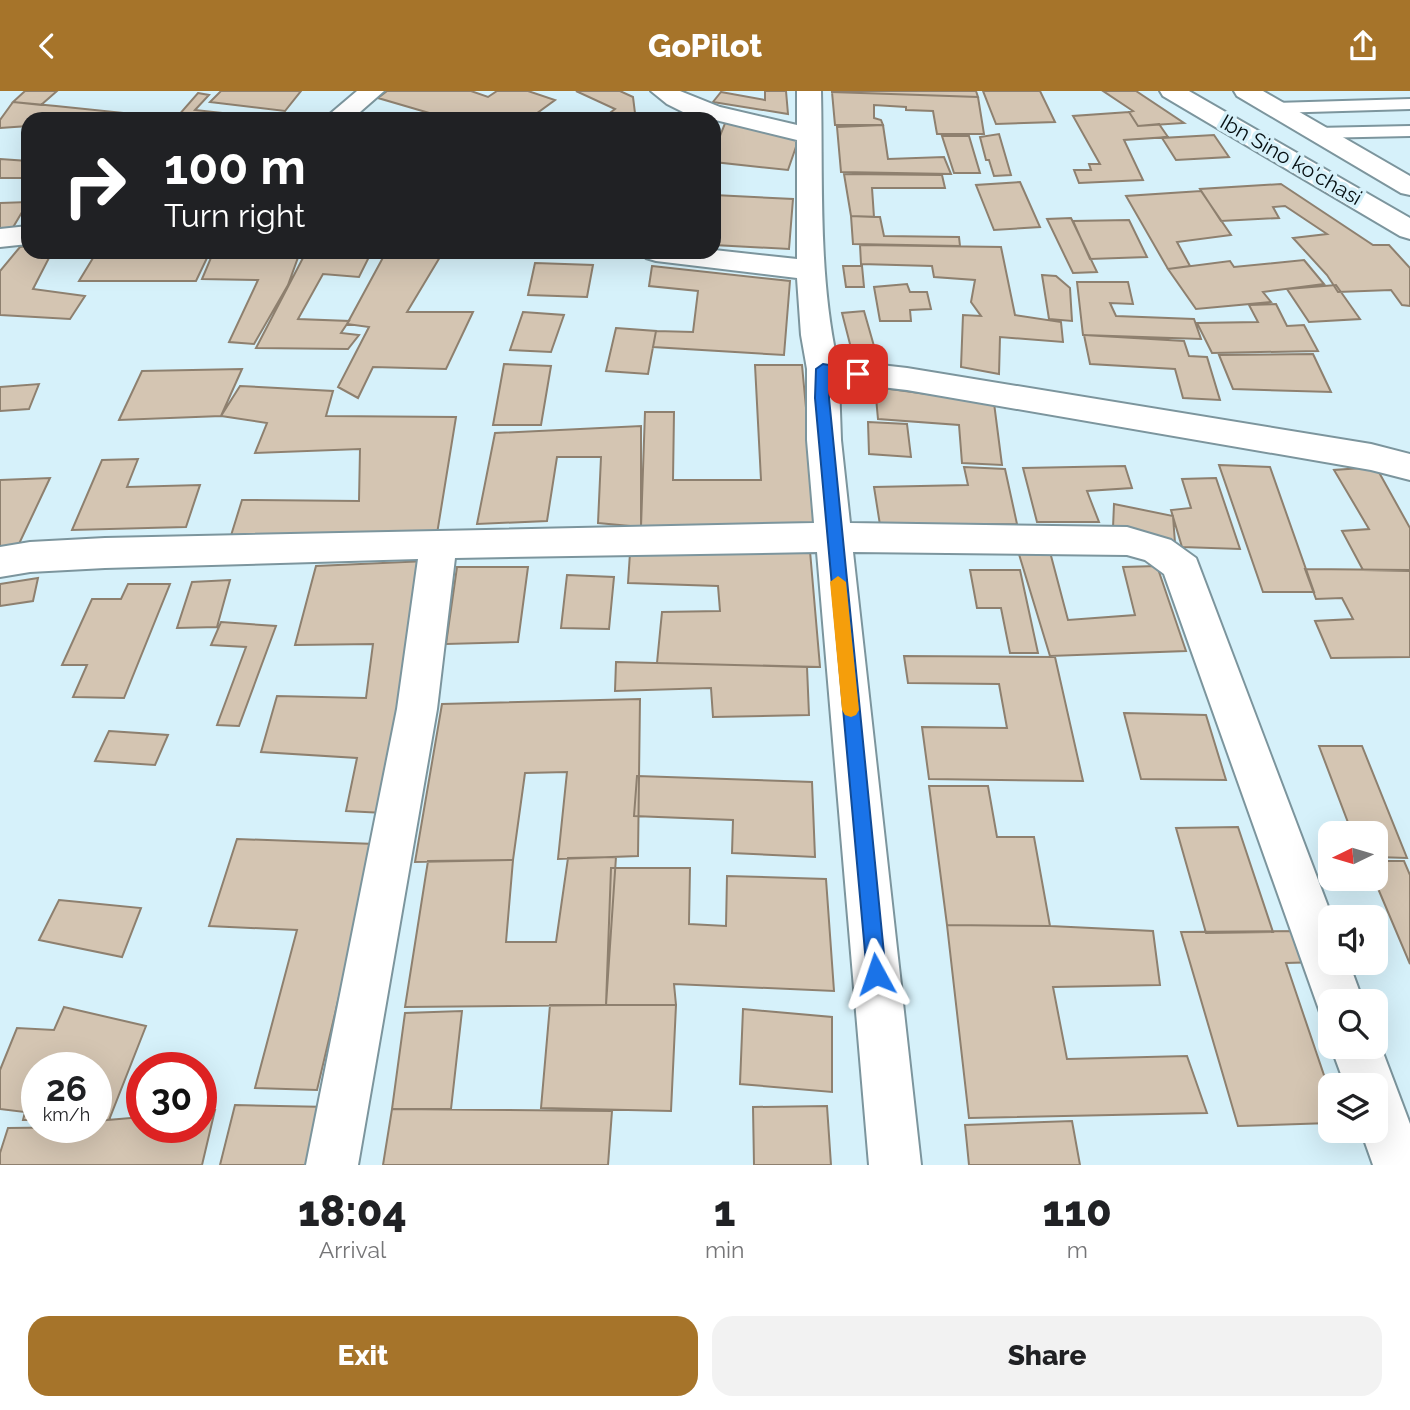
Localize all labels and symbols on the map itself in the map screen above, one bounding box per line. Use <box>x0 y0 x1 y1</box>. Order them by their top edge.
street label: Ibn Sino ko'chasi <box>1216 109 1366 210</box>
pin <box>828 344 888 404</box>
north arrow <box>1318 821 1388 891</box>
position arrow <box>839 937 913 1011</box>
speed limit sign: 30 <box>126 1052 217 1143</box>

